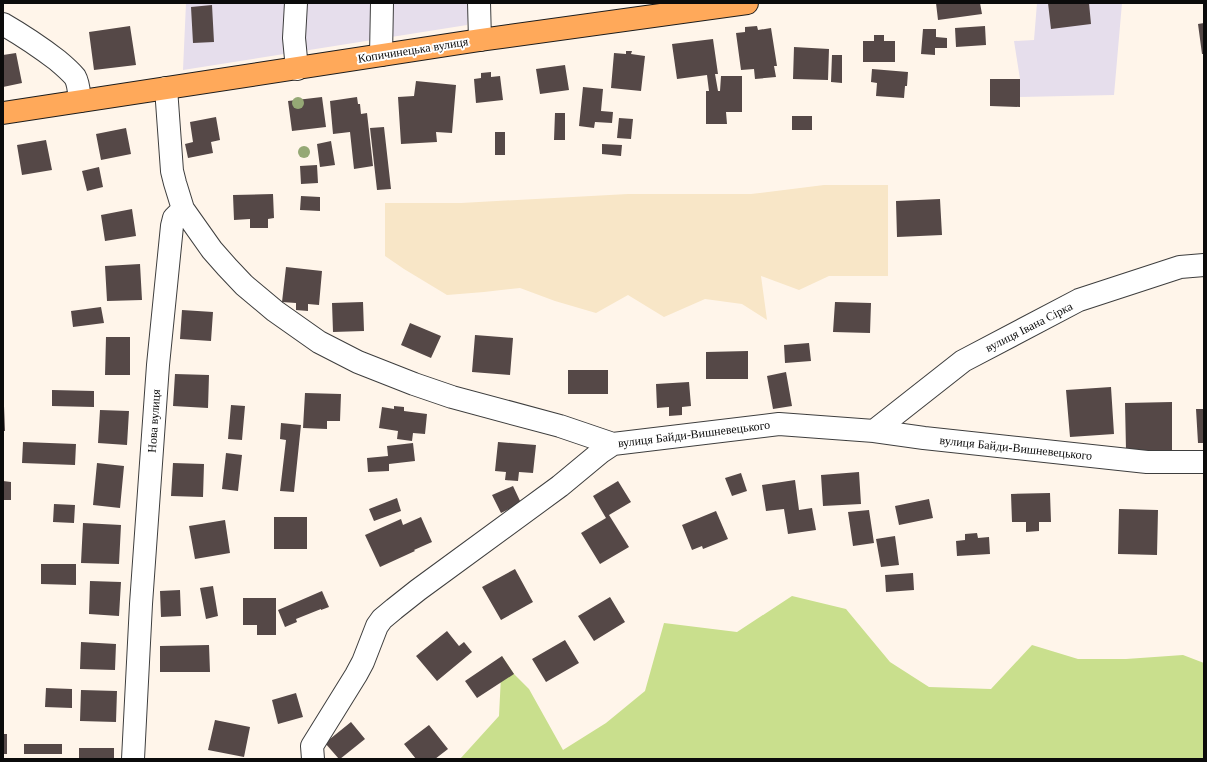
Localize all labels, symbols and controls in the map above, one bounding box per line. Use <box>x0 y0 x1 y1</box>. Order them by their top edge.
street label: Копичинецька вулиця <box>357 34 470 66</box>
street label: вулиця Івана Сірка <box>983 299 1076 355</box>
street label: Нова вулиця <box>145 388 163 453</box>
street label: вулиця Байди-Вишневецького <box>617 418 771 450</box>
street label: вулиця Байди-Вишневецького <box>939 433 1093 463</box>

